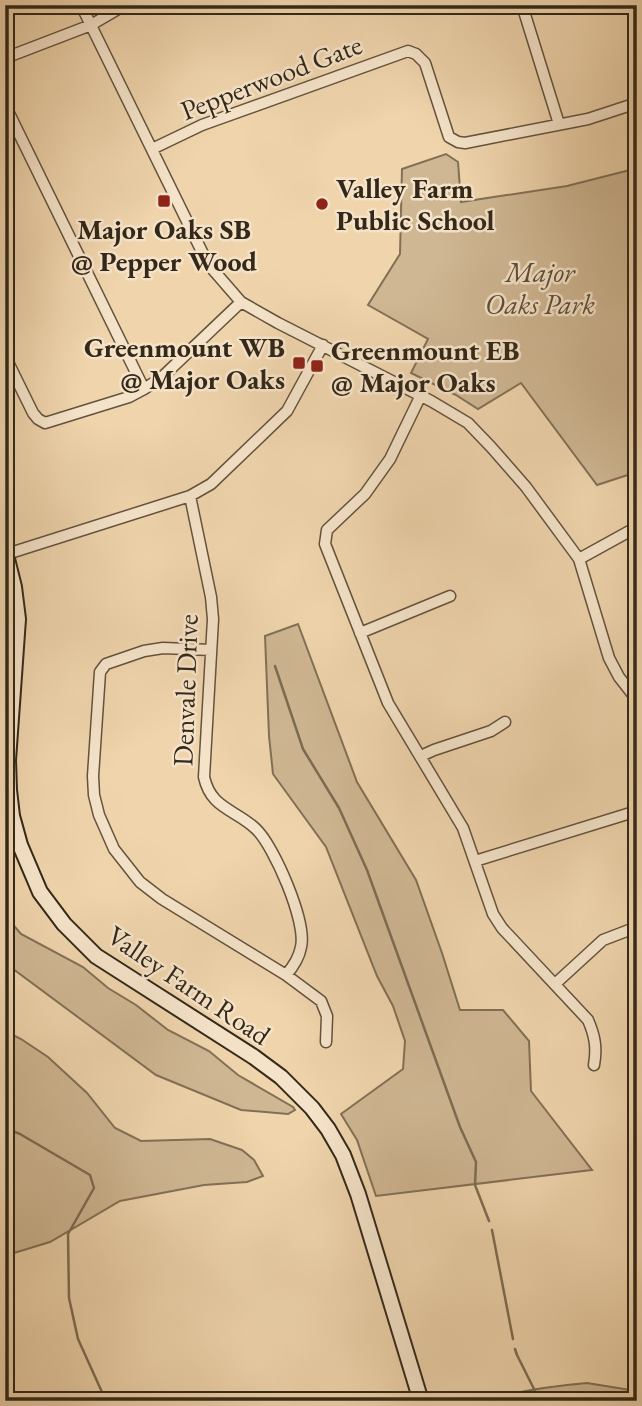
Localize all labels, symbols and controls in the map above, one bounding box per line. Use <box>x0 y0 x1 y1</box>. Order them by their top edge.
street label: Pepperwood Gate <box>175 26 367 128</box>
place label: Valley Farm Public School <box>336 170 494 238</box>
marker: Major Oaks SB @ Pepper Wood <box>156 193 172 209</box>
marker: Valley Farm Public School <box>314 196 330 212</box>
place label: Major Oaks SB @ Pepper Wood <box>71 211 258 279</box>
park label: Major Oaks Park <box>485 254 595 322</box>
place label: Greenmount WB @ Major Oaks <box>84 329 285 397</box>
place label: Greenmount EB @ Major Oaks <box>331 332 519 400</box>
marker: Greenmount WB @ Major Oaks <box>291 355 307 371</box>
marker: Greenmount EB @ Major Oaks <box>309 358 325 374</box>
street label: Denvale Drive <box>164 613 206 767</box>
street label: Valley Farm Road <box>100 917 278 1053</box>

